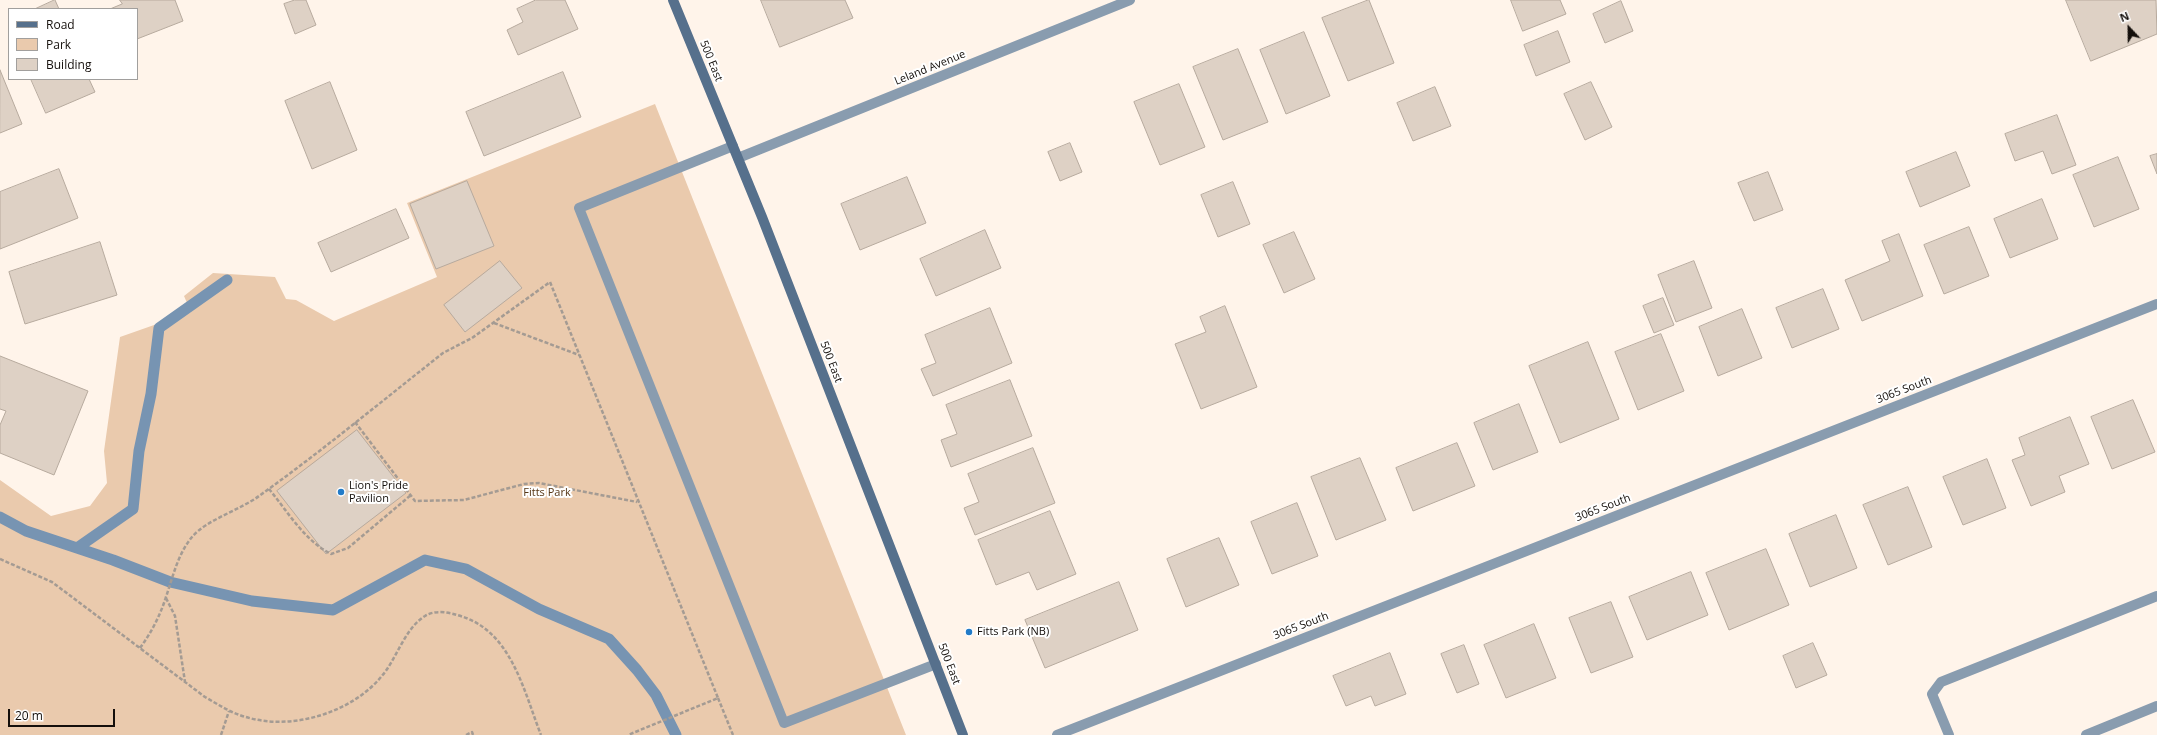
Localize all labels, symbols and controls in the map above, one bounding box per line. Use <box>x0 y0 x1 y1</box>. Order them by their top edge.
legend <box>8 8 138 80</box>
north arrow <box>2109 8 2149 48</box>
text: N <box>2117 8 2131 25</box>
text: Road <box>46 16 75 33</box>
text: Park <box>46 36 71 53</box>
street label: 500 East <box>697 39 725 83</box>
street label: Leland Avenue <box>893 48 967 88</box>
text: Building <box>46 56 91 73</box>
street label: 500 East <box>817 340 845 384</box>
street label: 3065 South <box>1875 373 1933 407</box>
place label: Lion's Pride Pavilion <box>349 479 408 505</box>
park label: Fitts Park <box>523 486 571 500</box>
marker: Lion's Pride Pavilion <box>336 487 346 497</box>
street label: 3065 South <box>1574 491 1632 525</box>
street label: 3065 South <box>1272 609 1330 643</box>
place label: Fitts Park (NB) <box>977 625 1049 639</box>
marker: Fitts Park (NB) <box>964 627 974 637</box>
street label: 500 East <box>935 642 963 686</box>
scale bar <box>10 701 117 727</box>
text: 20 m <box>15 707 43 724</box>

